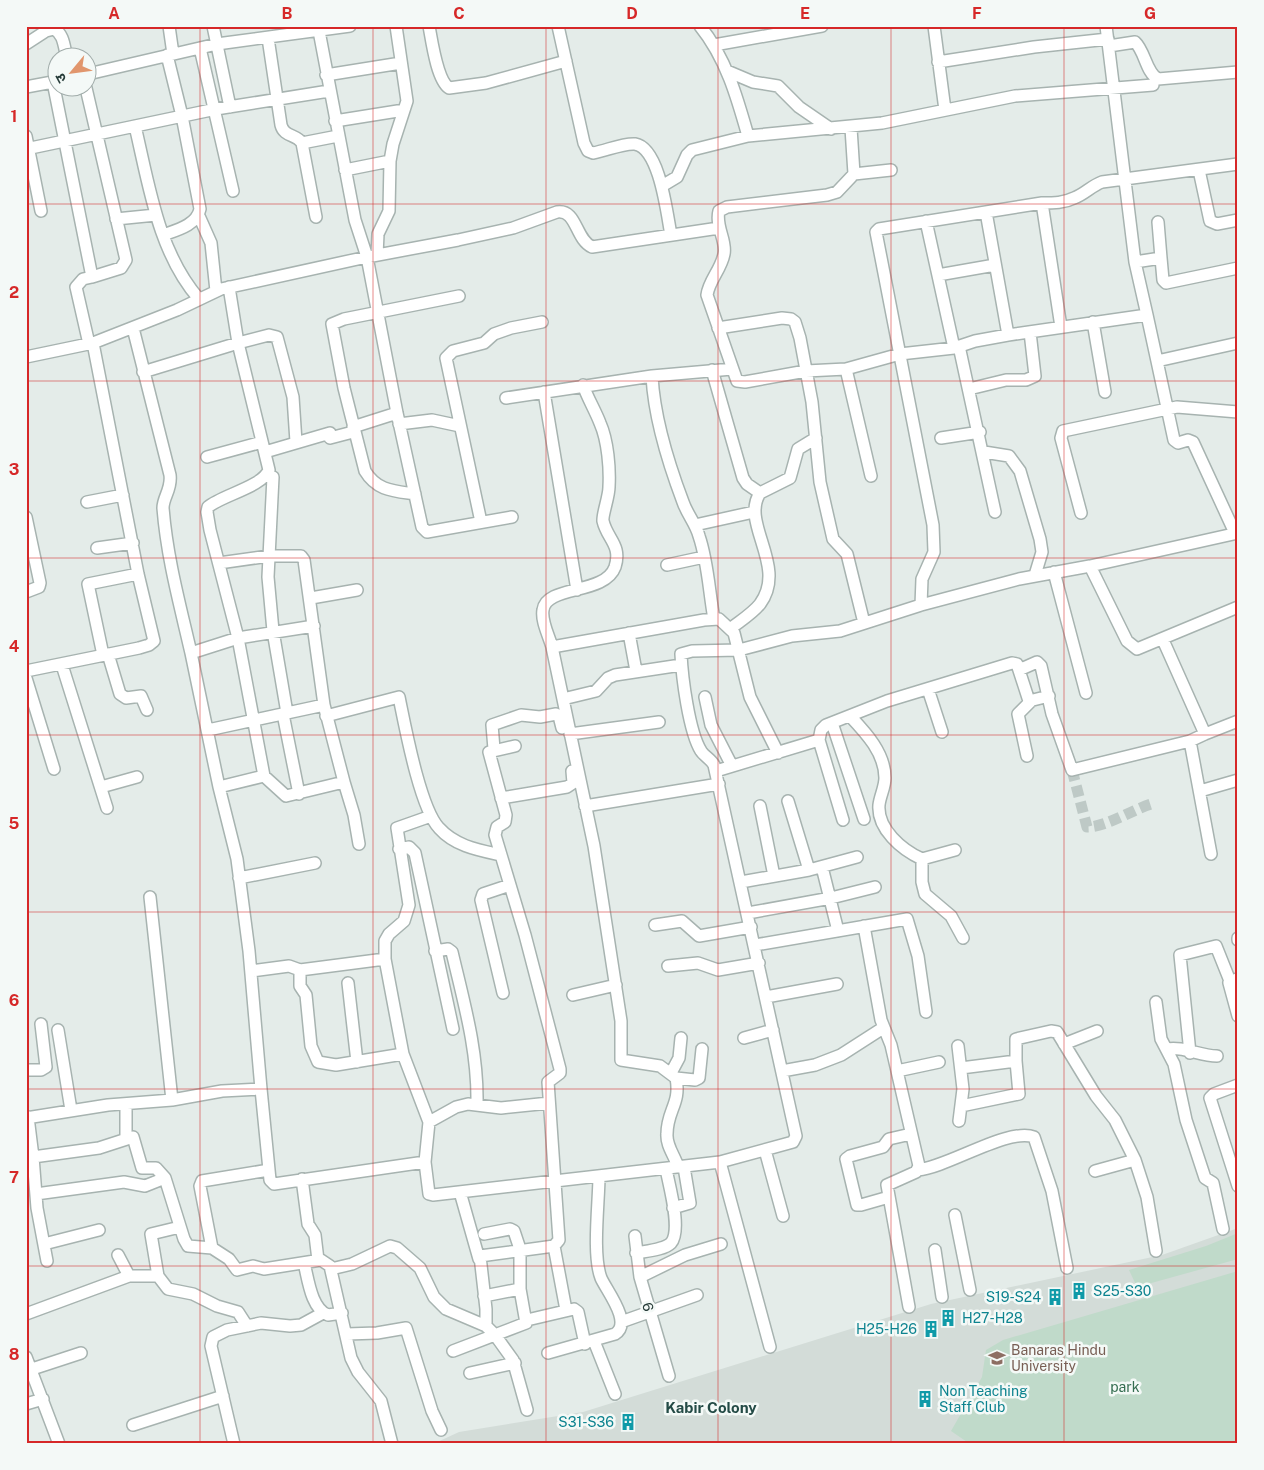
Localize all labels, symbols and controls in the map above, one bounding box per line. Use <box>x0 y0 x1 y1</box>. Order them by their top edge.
text: A <box>108 4 120 23</box>
text: B <box>282 4 293 23</box>
text: C <box>453 4 465 23</box>
text: D <box>626 4 638 23</box>
text: E <box>800 4 810 23</box>
text: F <box>972 4 982 23</box>
text: G <box>1144 4 1156 23</box>
north arrow <box>48 48 98 98</box>
text: उ <box>51 70 70 86</box>
text: 1 <box>11 107 17 126</box>
text: 2 <box>9 283 19 302</box>
text: 3 <box>9 460 19 479</box>
text: 4 <box>9 637 20 656</box>
text: 5 <box>9 814 20 833</box>
text: 6 <box>9 991 19 1010</box>
text: 7 <box>9 1168 19 1187</box>
building icon: S25-S30 <box>1069 1281 1089 1301</box>
place label: S25-S30 <box>1093 1283 1151 1299</box>
building icon: S19-S24 <box>1045 1287 1065 1307</box>
place label: S19-S24 <box>986 1289 1041 1305</box>
street label: 6 <box>639 1301 657 1314</box>
building icon: H27-H28 <box>938 1308 958 1328</box>
place label: H27-H28 <box>962 1310 1023 1326</box>
building icon: H25-H26 <box>921 1319 941 1339</box>
place label: H25-H26 <box>856 1321 917 1337</box>
place label: Banaras Hindu University <box>1011 1342 1106 1374</box>
text: 8 <box>9 1345 20 1364</box>
school or university icon: Banaras Hindu University <box>987 1348 1007 1368</box>
park label: park <box>1110 1379 1140 1395</box>
place label: Non Teaching Staff Club <box>939 1383 1028 1415</box>
building icon: Non Teaching Staff Club <box>915 1389 935 1409</box>
district label: Kabir Colony <box>665 1399 757 1416</box>
building icon: S31-S36 <box>618 1412 638 1432</box>
place label: S31-S36 <box>558 1414 614 1430</box>

